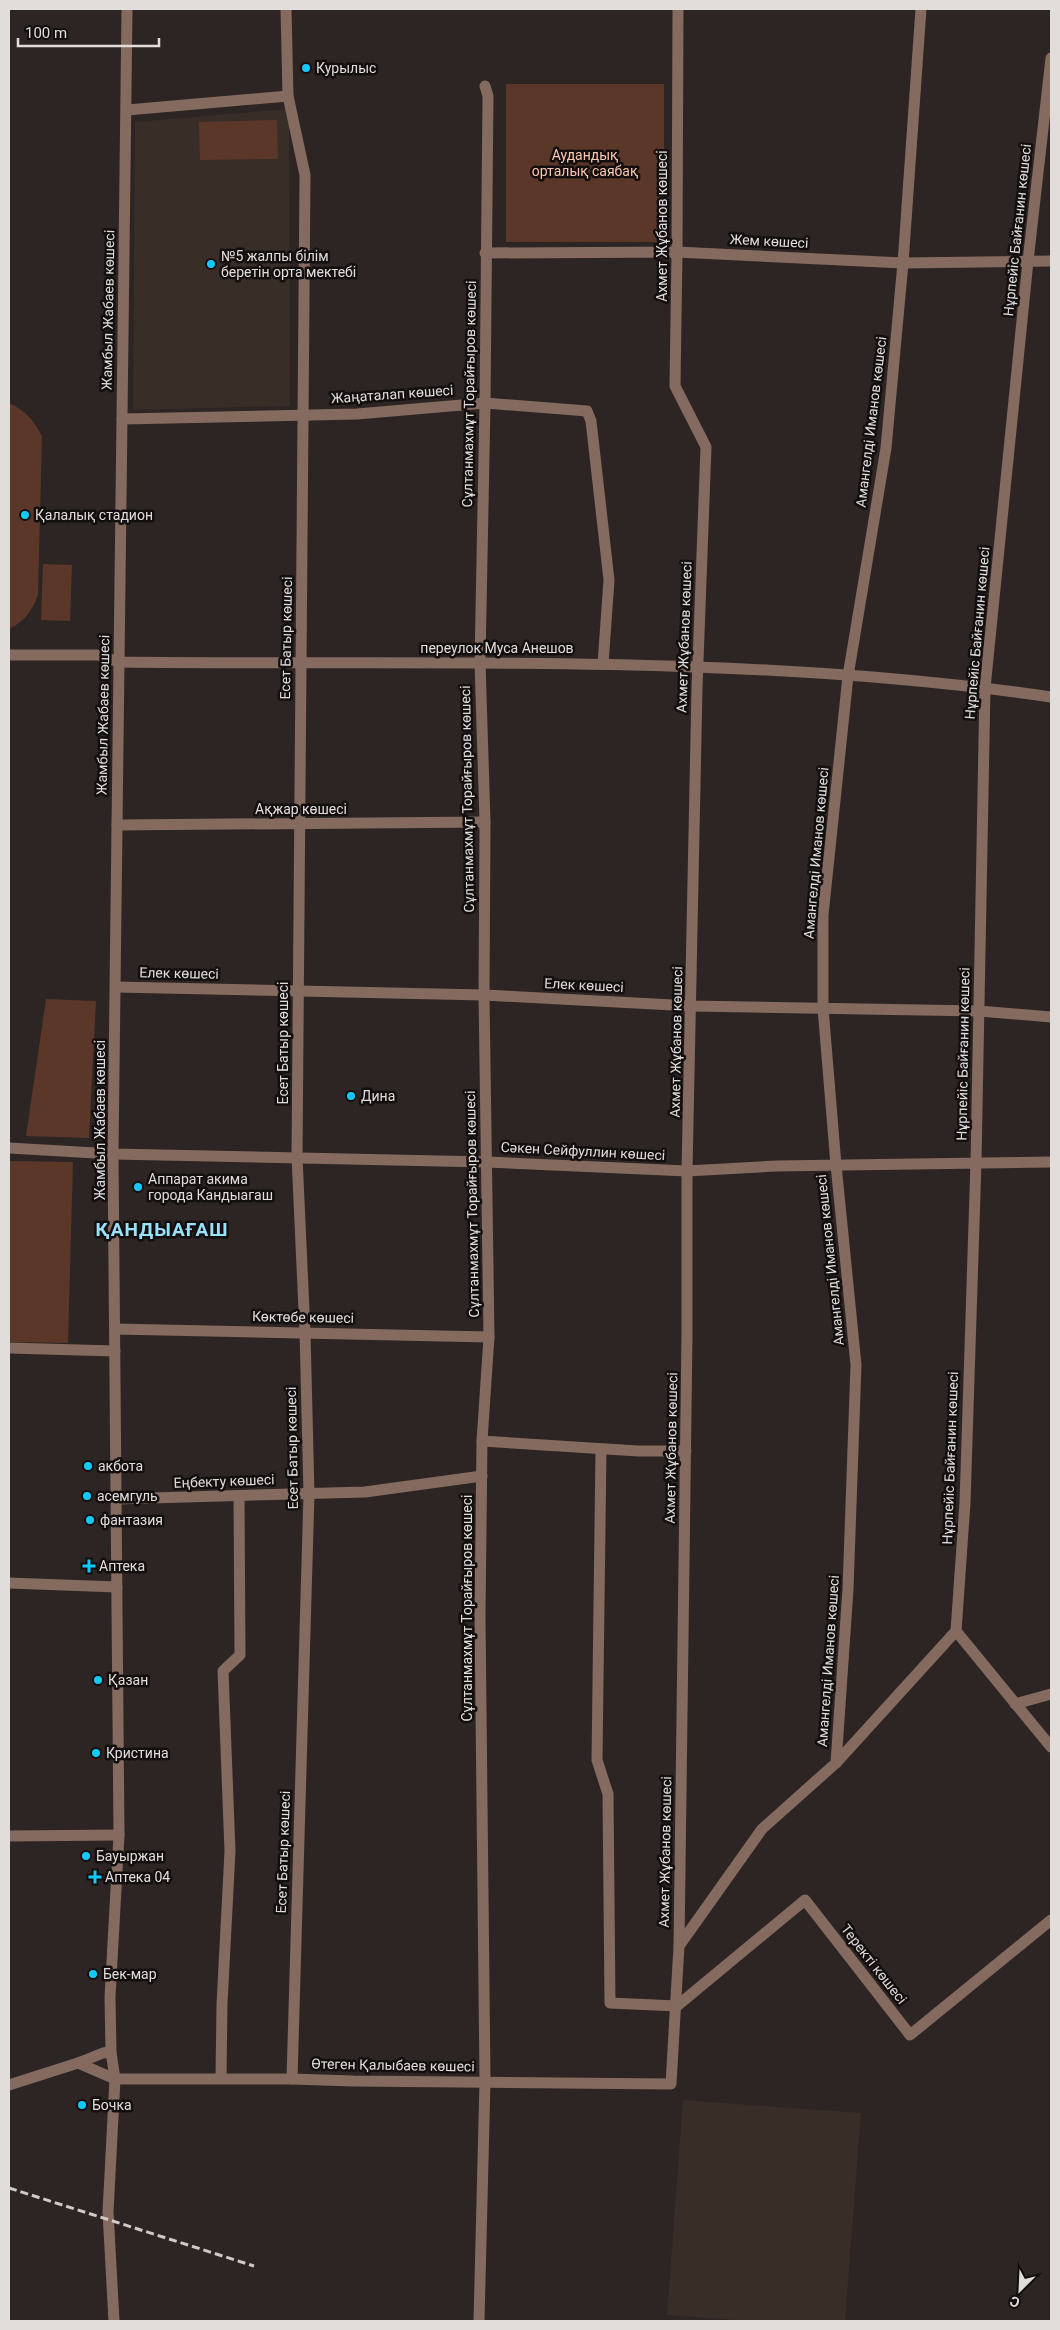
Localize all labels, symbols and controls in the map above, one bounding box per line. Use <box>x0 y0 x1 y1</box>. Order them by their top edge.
scale bar <box>18 15 159 47</box>
text: 100 m <box>25 24 67 42</box>
place label: Курылыс <box>316 60 376 76</box>
marker: Курылыс <box>300 62 312 74</box>
street label: Нұрпейіс Байғанин көшесі <box>1000 143 1034 317</box>
park label: Аудандық орталық саябақ <box>532 147 638 179</box>
street label: Ахмет Жұбанов көшесі <box>654 150 670 302</box>
street label: Жамбыл Жабаев көшесі <box>99 230 117 390</box>
street label: Жем көшесі <box>729 231 809 251</box>
place label: №5 жалпы білім беретін орта мектебі <box>221 248 356 280</box>
marker: №5 жалпы білім беретін орта мектебі <box>205 258 217 270</box>
street label: Сұлтанмахмұт Торайғыров көшесі <box>459 280 479 508</box>
street label: Амангелді Иманов көшесі <box>853 336 889 508</box>
street label: Жаңаталап көшесі <box>330 382 454 406</box>
place label: Қалалық стадион <box>35 507 153 523</box>
marker: Қалалық стадион <box>19 509 31 521</box>
street label: Нұрпейіс Байғанин көшесі <box>961 546 993 720</box>
street label: Ахмет Жұбанов көшесі <box>673 561 695 713</box>
street label: Есет Батыр көшесі <box>277 576 295 700</box>
street label: Жамбыл Жабаев көшесі <box>94 635 112 795</box>
street label: переулок Муса Анешов <box>420 640 574 656</box>
street label: Сұлтанмахмұт Торайғыров көшесі <box>457 685 477 913</box>
street label: Амангелді Иманов көшесі <box>801 767 831 939</box>
street label: Ақжар көшесі <box>255 801 347 817</box>
street label: Елек көшесі <box>139 964 219 982</box>
street label: Ахмет Жұбанов көшесі <box>667 966 685 1118</box>
street label: Нұрпейіс Байғанин көшесі <box>953 967 973 1141</box>
street label: Елек көшесі <box>544 975 624 995</box>
street label: Есет Батыр көшесі <box>275 982 291 1104</box>
street label: Жамбыл Жабаев көшесі <box>92 1040 108 1200</box>
place label: Дина <box>361 1088 395 1104</box>
marker: Дина <box>345 1090 357 1102</box>
street label: Сұлтанмахмұт Торайғыров көшесі <box>462 1090 482 1318</box>
street label: Сәкен Сейфуллин көшесі <box>500 1139 666 1163</box>
place label: Аппарат акима города Кандыагаш <box>148 1171 273 1203</box>
street label: Амангелді Иманов көшесі <box>813 1174 847 1346</box>
marker: Аппарат акима города Кандыагаш <box>132 1181 144 1193</box>
district label: ҚАНДЫАҒАШ <box>96 1218 228 1241</box>
street label: Көктөбе көшесі <box>252 1308 354 1326</box>
street label: Нұрпейіс Байғанин көшесі <box>939 1371 961 1545</box>
street label: Ахмет Жұбанов көшесі <box>662 1372 680 1524</box>
street label: Есет Батыр көшесі <box>283 1386 301 1510</box>
place label: акбота <box>98 1458 143 1474</box>
marker: акбота <box>82 1460 94 1472</box>
street label: Еңбекту көшесі <box>173 1471 275 1491</box>
place label: асемгуль <box>97 1488 158 1504</box>
marker: асемгуль <box>81 1490 93 1502</box>
street label: Сұлтанмахмұт Торайғыров көшесі <box>459 1494 475 1722</box>
place label: фантазия <box>100 1512 163 1528</box>
marker: фантазия <box>84 1514 96 1526</box>
place label: Аптека <box>99 1558 145 1574</box>
marker: Аптека <box>83 1560 95 1572</box>
street label: Амангелді Иманов көшесі <box>814 1575 842 1747</box>
place label: Қазан <box>108 1672 148 1688</box>
marker: Қазан <box>92 1674 104 1686</box>
place label: Кристина <box>106 1745 169 1761</box>
marker: Кристина <box>90 1747 102 1759</box>
street label: Ахмет Жұбанов көшесі <box>656 1776 674 1928</box>
street label: Есет Батыр көшесі <box>273 1790 293 1914</box>
place label: Бауыржан <box>96 1848 164 1864</box>
marker: Бауыржан <box>80 1850 92 1862</box>
place label: Аптека 04 <box>105 1869 170 1885</box>
marker: Аптека 04 <box>89 1871 101 1883</box>
street label: Теректі көшесі <box>838 1921 910 2007</box>
place label: Бек-мар <box>103 1966 157 1982</box>
marker: Бек-мар <box>87 1968 99 1980</box>
street label: Өтеген Қалыбаев көшесі <box>311 2056 475 2074</box>
place label: Бочка <box>92 2097 132 2113</box>
marker: Бочка <box>76 2099 88 2111</box>
north arrow <box>995 2265 1045 2315</box>
text: С <box>1007 2293 1022 2311</box>

